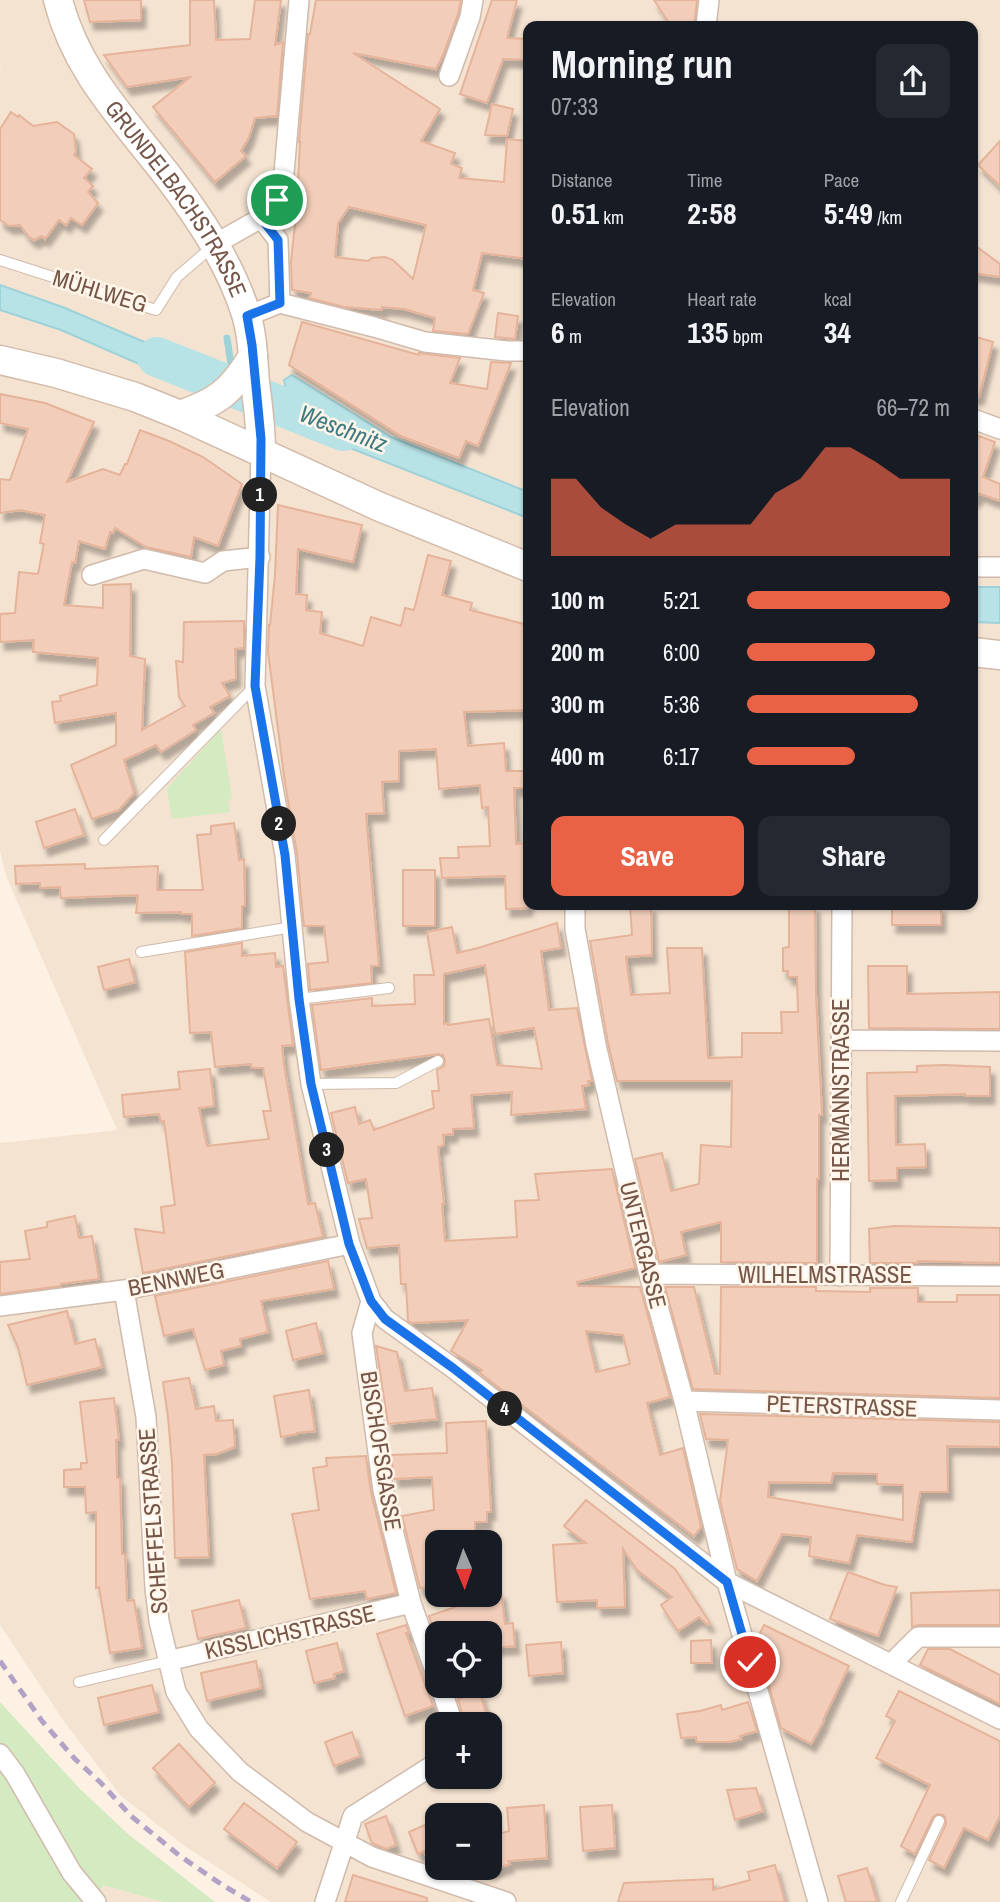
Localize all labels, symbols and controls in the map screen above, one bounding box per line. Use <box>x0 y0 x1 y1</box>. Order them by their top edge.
text: Morning run <box>551 39 733 90</box>
button: share <box>876 44 950 118</box>
text: 07:33 <box>551 91 598 122</box>
street label: GRUNDELBACHSTRASSE <box>98 94 254 302</box>
text: Distance <box>551 167 612 193</box>
text: Time <box>687 167 722 193</box>
text: Pace <box>824 167 859 193</box>
pin <box>247 170 307 230</box>
icon: arrive <box>258 181 296 219</box>
text: 0.51 <box>551 193 599 233</box>
text: 2:58 <box>687 193 737 233</box>
text: 5:49 <box>824 193 873 233</box>
text: km <box>599 204 624 230</box>
text: /km <box>873 204 902 230</box>
street label: MÜHLWEG <box>49 262 151 320</box>
text: Elevation <box>551 286 616 312</box>
text: Heart rate <box>687 286 757 312</box>
text: kcal <box>824 286 851 312</box>
text: 6 <box>551 312 565 352</box>
text: 135 <box>687 312 728 352</box>
text: 34 <box>824 312 851 352</box>
text: m <box>565 323 582 349</box>
text: bpm <box>728 323 763 349</box>
text: Elevation <box>551 392 630 423</box>
text: 66–72 m <box>877 392 950 423</box>
water label: Weschnitz <box>295 397 392 459</box>
pin: 1 <box>243 477 278 512</box>
text: 1 <box>255 481 264 507</box>
text: 100 m <box>551 585 604 616</box>
text: 5:21 <box>663 585 700 616</box>
text: 200 m <box>551 637 604 668</box>
text: 6:00 <box>663 637 700 668</box>
text: 300 m <box>551 689 604 720</box>
text: 5:36 <box>663 689 700 720</box>
text: 400 m <box>551 741 604 772</box>
text: 6:17 <box>663 741 700 772</box>
pin: 2 <box>262 806 296 842</box>
text: 2 <box>274 810 283 836</box>
button: Save <box>551 816 744 896</box>
button: Share <box>758 816 950 896</box>
street label: HERMANNSTRASSE <box>825 998 856 1182</box>
pin: 3 <box>310 1132 344 1168</box>
text: 3 <box>322 1136 331 1162</box>
street label: UNTERGASSE <box>613 1178 674 1312</box>
street label: BENNWEG <box>125 1254 227 1303</box>
street label: WILHELMSTRASSE <box>738 1259 912 1290</box>
street label: BISCHOFSGASSE <box>354 1369 409 1533</box>
street label: PETERSTRASSE <box>766 1387 918 1424</box>
pin: 4 <box>488 1392 522 1426</box>
text: 4 <box>500 1395 509 1421</box>
street label: SCHEFFELSTRASSE <box>131 1427 174 1615</box>
north arrow <box>425 1530 502 1606</box>
map controls <box>425 1530 502 1880</box>
street label: KISSLICHSTRASSE <box>202 1597 378 1666</box>
button: locate <box>425 1621 502 1698</box>
pin <box>720 1632 780 1692</box>
icon: check <box>731 1643 769 1681</box>
button: + <box>425 1712 502 1789</box>
button: − <box>425 1803 502 1880</box>

